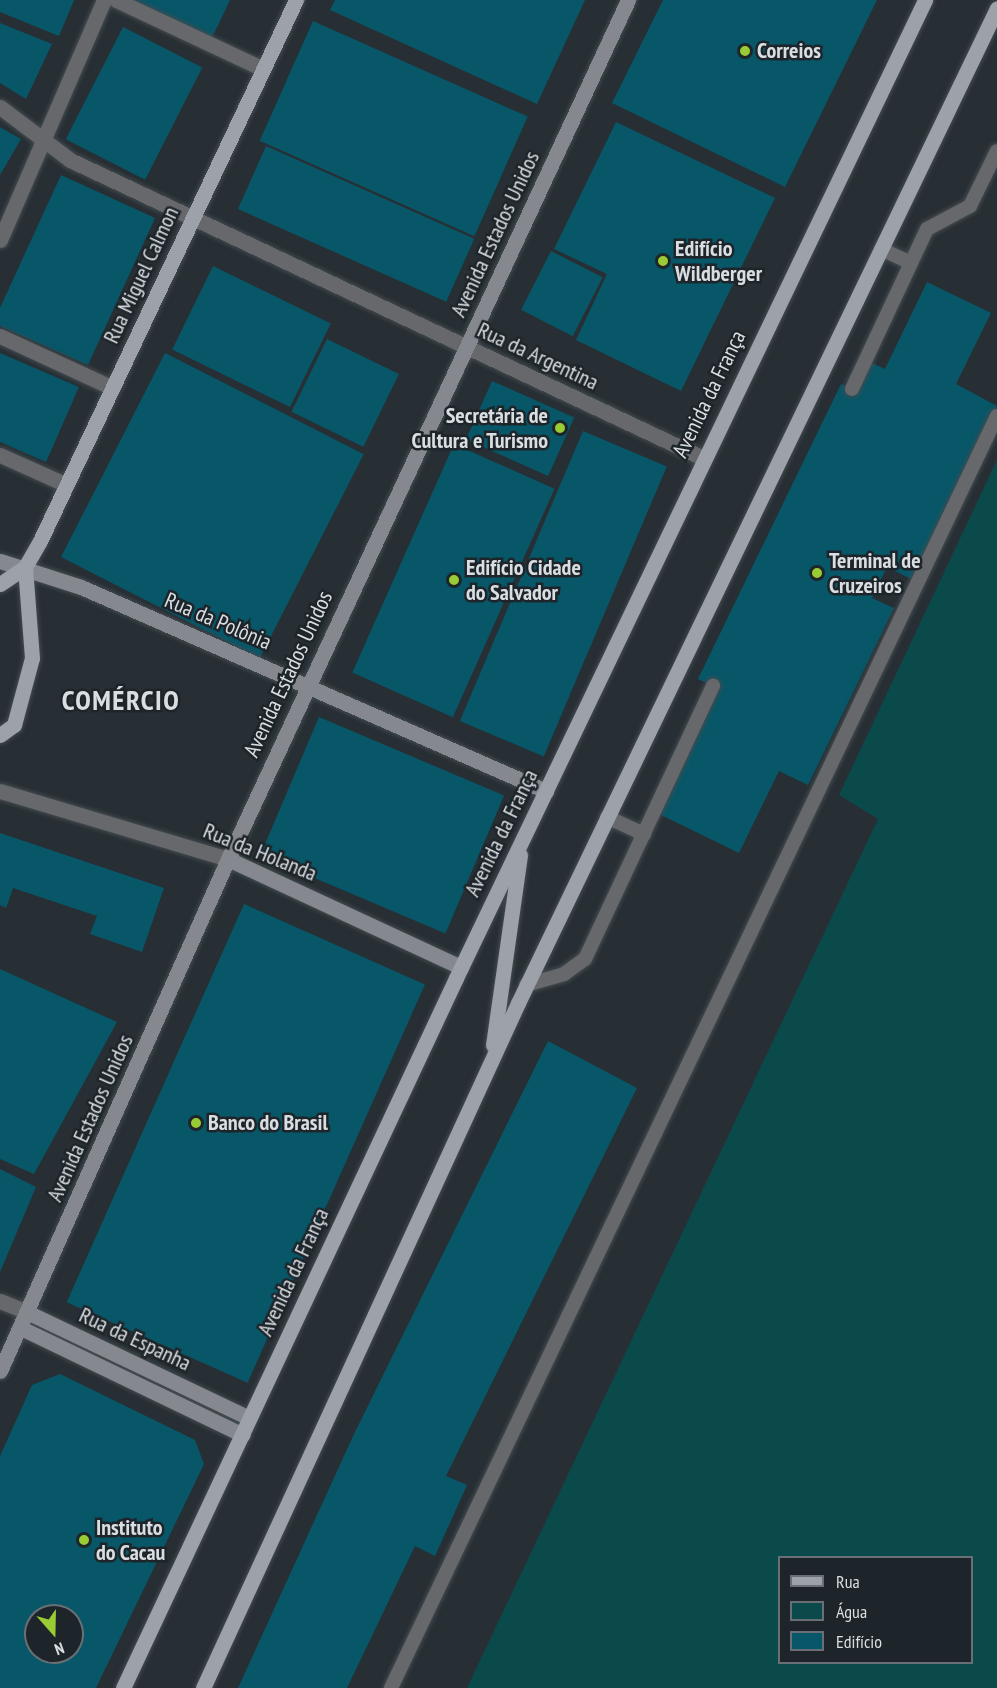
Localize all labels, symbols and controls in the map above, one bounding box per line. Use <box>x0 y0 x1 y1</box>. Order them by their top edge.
place label: Correios <box>757 38 821 64</box>
marker: Correios <box>738 44 752 58</box>
street label: Avenida Estados Unidos <box>445 147 545 321</box>
street label: Rua Miguel Calmon <box>98 203 184 347</box>
place label: Edifício Wildberger <box>675 235 762 286</box>
marker: Edifício Wildberger <box>656 254 670 268</box>
street label: Rua da Argentina <box>473 316 603 396</box>
street label: Avenida da França <box>667 326 751 462</box>
place label: Secretária de Cultura e Turismo <box>411 402 548 454</box>
marker: Secretária de Cultura e Turismo <box>553 421 567 435</box>
place label: Terminal de Cruzeiros <box>829 547 921 598</box>
place label: Edifício Cidade do Salvador <box>466 554 581 606</box>
marker: Terminal de Cruzeiros <box>810 566 824 580</box>
marker: Edifício Cidade do Salvador <box>447 573 461 587</box>
street label: Rua da Polônia <box>161 587 275 655</box>
street label: Avenida Estados Unidos <box>238 587 338 761</box>
district label: COMÉRCIO <box>62 683 180 717</box>
street label: Avenida da França <box>459 765 543 901</box>
street label: Rua da Holanda <box>200 817 320 887</box>
street label: Avenida Estados Unidos <box>41 1030 139 1206</box>
place label: Banco do Brasil <box>208 1110 328 1136</box>
marker: Banco do Brasil <box>189 1116 203 1130</box>
street label: Avenida da França <box>252 1204 334 1340</box>
street label: Rua da Espanha <box>75 1302 195 1376</box>
place label: Instituto do Cacau <box>96 1514 166 1566</box>
marker: Instituto do Cacau <box>77 1533 91 1547</box>
legend <box>778 1556 973 1664</box>
text: Rua <box>836 1570 860 1593</box>
text: Água <box>836 1600 867 1623</box>
north arrow <box>24 1604 84 1664</box>
text: Edifício <box>836 1630 882 1653</box>
text: N <box>52 1638 67 1660</box>

